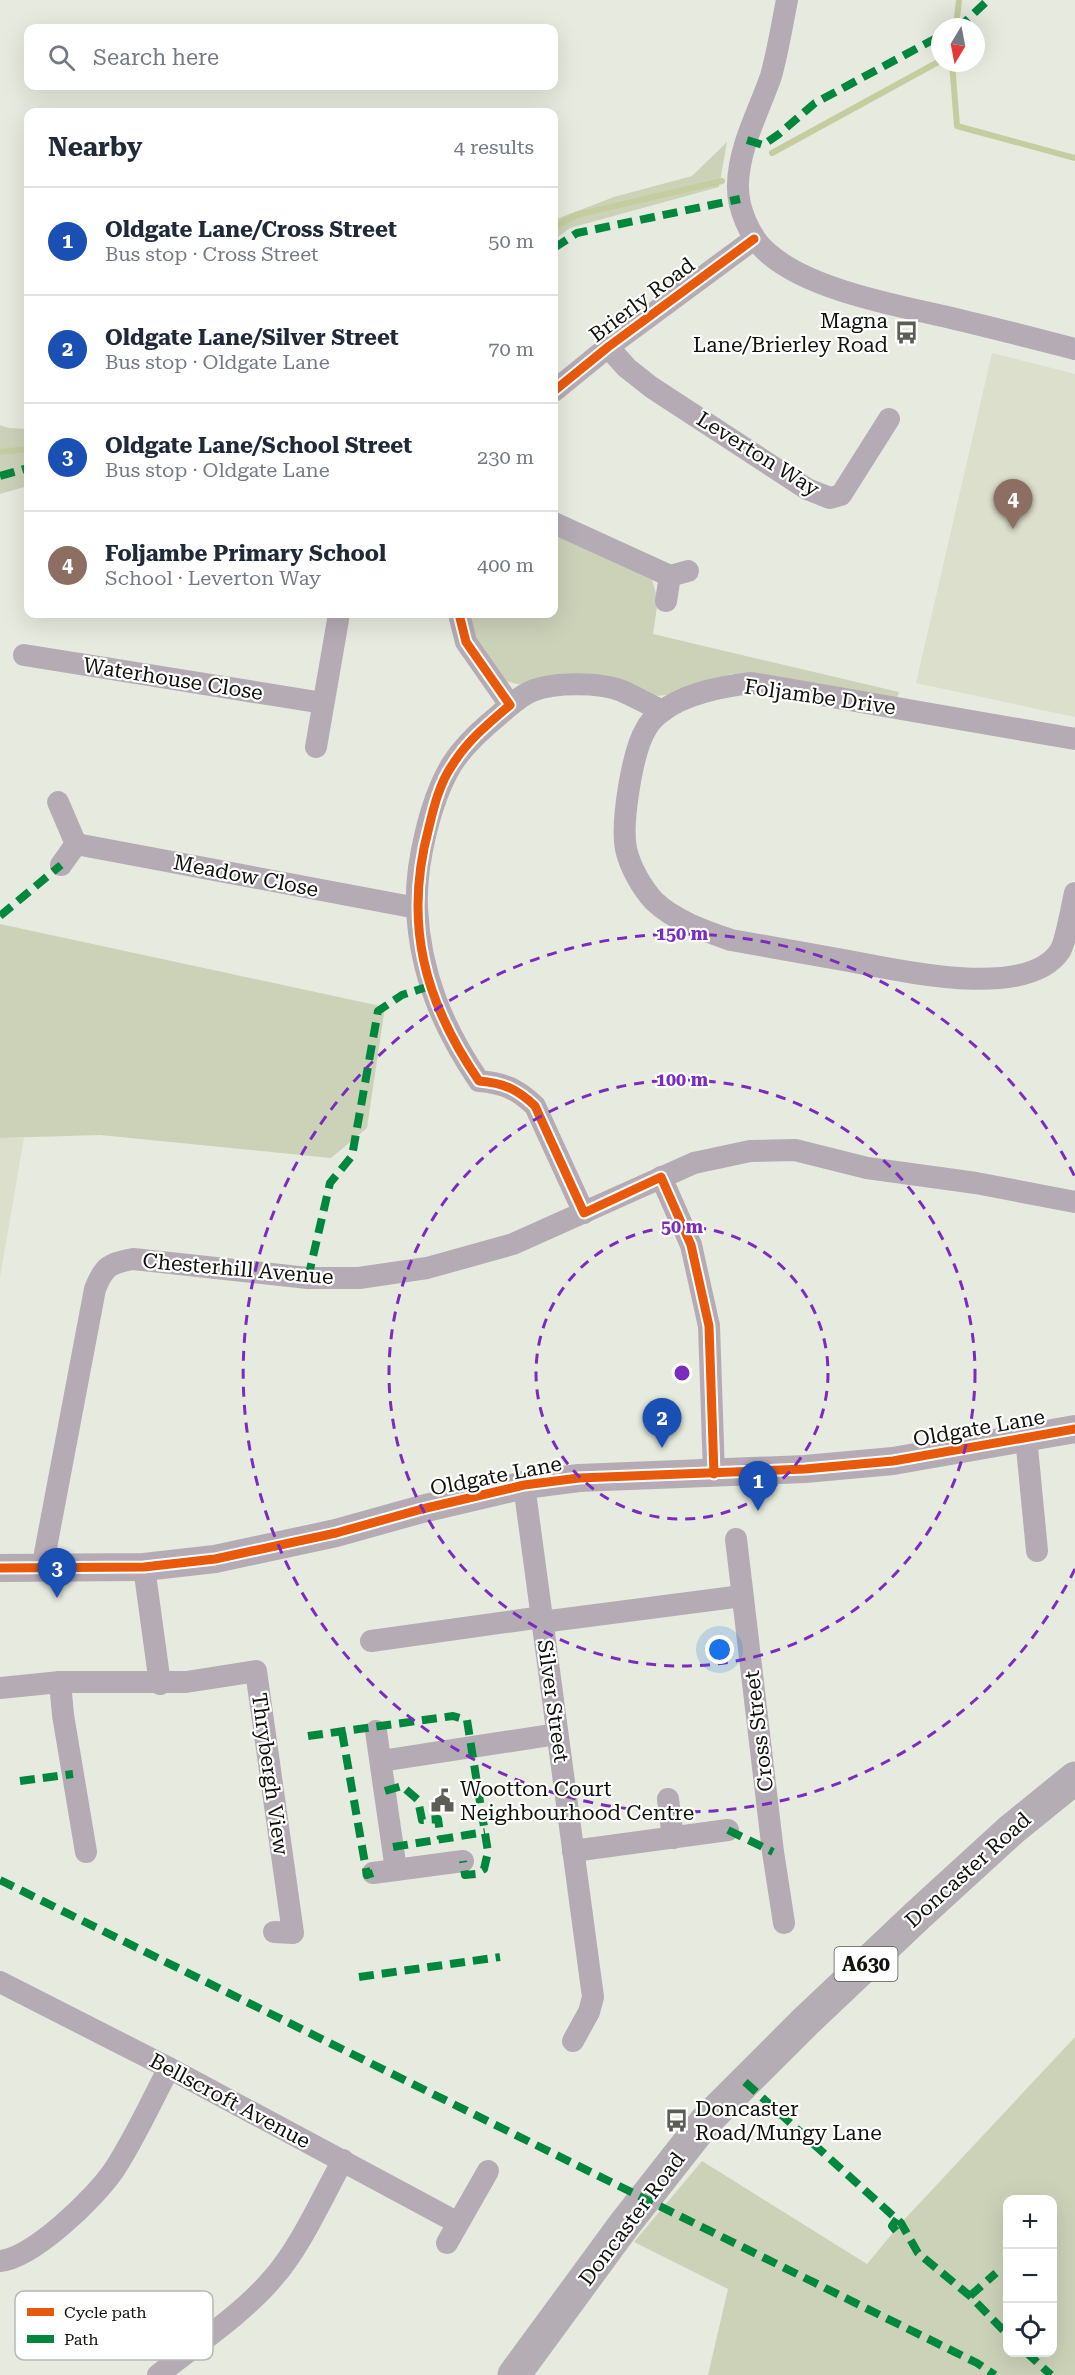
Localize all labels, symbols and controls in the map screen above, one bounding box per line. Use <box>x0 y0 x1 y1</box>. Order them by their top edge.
north arrow <box>931 18 985 72</box>
search box <box>24 24 558 90</box>
icon: search <box>45 41 78 74</box>
text: Search here <box>93 45 219 70</box>
text: Nearby <box>48 132 142 162</box>
text: 4 results <box>454 135 534 159</box>
text: Oldgate Lane/Cross Street <box>105 217 397 242</box>
text: 1 <box>62 229 73 253</box>
text: 50 m <box>488 229 534 253</box>
text: Bus stop · Cross Street <box>105 242 319 266</box>
street label: Brierly Road <box>585 252 700 347</box>
place label: Magna Lane/Brierley Road <box>693 309 889 357</box>
bus stop icon: Magna Lane/Brierley Road <box>893 320 919 346</box>
text: Oldgate Lane/Silver Street <box>105 325 399 350</box>
text: 2 <box>62 337 73 361</box>
text: 70 m <box>488 337 534 361</box>
text: Bus stop · Oldgate Lane <box>105 350 330 374</box>
street label: Leverton Way <box>692 407 824 502</box>
text: Oldgate Lane/School Street <box>105 433 412 458</box>
text: 3 <box>62 445 73 469</box>
text: 230 m <box>477 445 534 469</box>
text: Bus stop · Oldgate Lane <box>105 458 330 482</box>
pin: 4 <box>994 480 1032 529</box>
text: Foljambe Primary School <box>105 541 386 566</box>
text: 4 <box>62 553 73 577</box>
text: 400 m <box>477 553 534 577</box>
text: School · Leverton Way <box>105 566 321 590</box>
street label: Waterhouse Close <box>81 653 265 705</box>
street label: Foljambe Drive <box>743 674 897 720</box>
street label: Meadow Close <box>172 850 320 902</box>
text: 150 m <box>656 923 709 944</box>
text: 100 m <box>656 1069 709 1090</box>
text: 50 m <box>661 1216 704 1237</box>
street label: Chesterhill Avenue <box>141 1249 335 1289</box>
centre of rings <box>672 1363 692 1383</box>
pin: 2 <box>642 1398 682 1448</box>
street label: Oldgate Lane <box>911 1405 1047 1451</box>
street label: Oldgate Lane <box>428 1451 564 1501</box>
pin: 1 <box>738 1462 777 1511</box>
pin: 3 <box>38 1548 76 1598</box>
your location <box>705 1635 734 1664</box>
street label: Silver Street <box>533 1638 574 1764</box>
street label: Cross Street <box>740 1669 778 1793</box>
street label: Thrybergh View <box>247 1691 293 1857</box>
place label: Wootton Court Neighbourhood Centre <box>460 1777 694 1825</box>
public building icon: Wootton Court Neighbourhood Centre <box>429 1788 455 1814</box>
street label: Doncaster Road <box>900 1807 1036 1933</box>
road number: A630 <box>834 1947 898 1981</box>
street label: Bellscroft Avenue <box>146 2049 314 2153</box>
place label: Doncaster Road/Mungy Lane <box>695 2097 882 2145</box>
bus stop icon: Doncaster Road/Mungy Lane <box>664 2108 690 2134</box>
street label: Doncaster Road <box>574 2147 690 2290</box>
map controls <box>1003 2195 1057 2357</box>
button: + <box>1003 2195 1057 2249</box>
button: − <box>1003 2249 1057 2303</box>
legend <box>15 2291 213 2360</box>
text: Cycle path <box>64 2303 147 2322</box>
button: locate <box>1003 2303 1057 2357</box>
text: Path <box>64 2330 99 2349</box>

